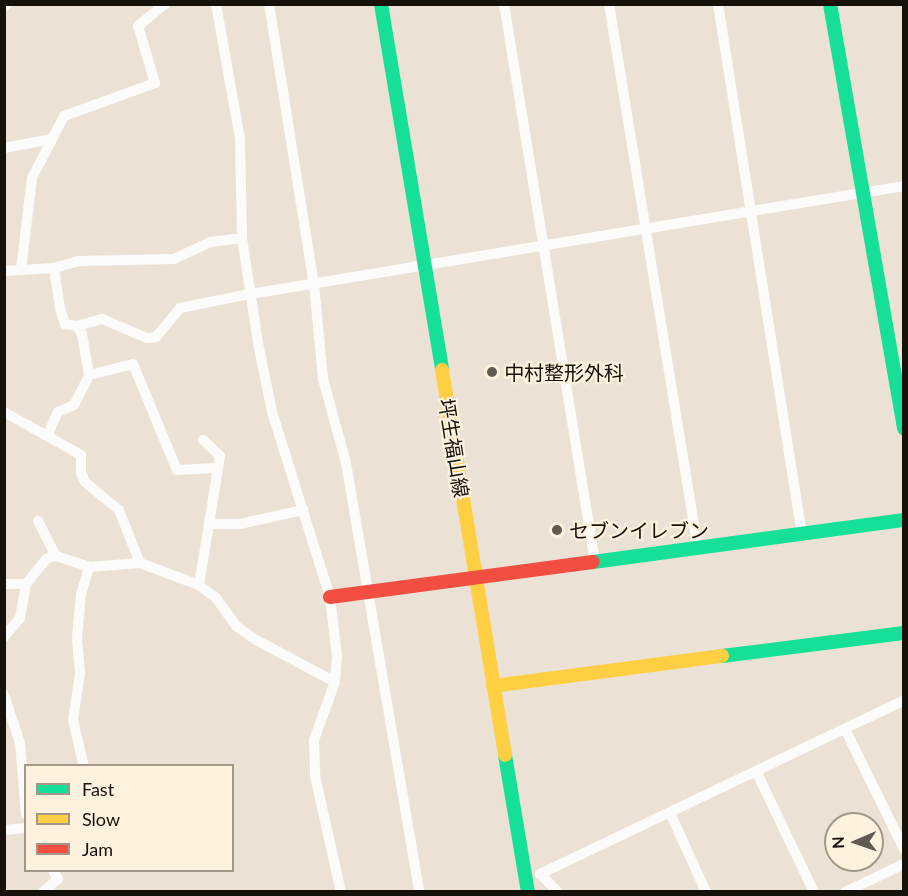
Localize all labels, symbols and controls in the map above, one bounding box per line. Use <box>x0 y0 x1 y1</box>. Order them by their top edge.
place label: 中村整形外科 <box>504 360 624 384</box>
marker: 中村整形外科 <box>485 365 499 379</box>
street label: 坪生福山線 <box>434 397 474 499</box>
place label: セブンイレブン <box>569 518 709 542</box>
marker: セブンイレブン <box>550 523 564 537</box>
legend <box>24 764 234 872</box>
text: Fast <box>82 778 114 800</box>
text: Slow <box>82 808 120 830</box>
north arrow <box>824 812 884 872</box>
text: N <box>828 836 847 849</box>
text: Jam <box>82 838 113 860</box>

